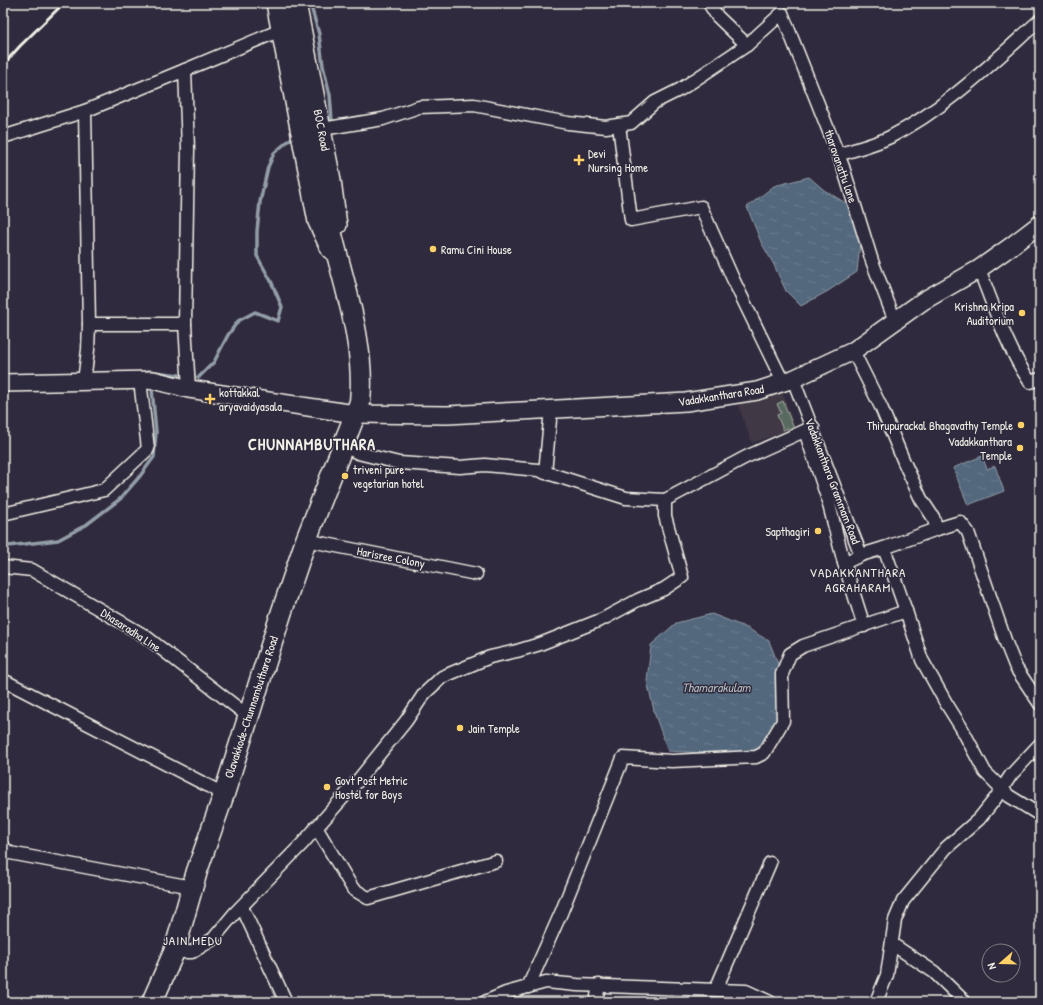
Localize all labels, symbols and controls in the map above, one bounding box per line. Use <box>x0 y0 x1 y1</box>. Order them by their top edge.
street label: BOC Road <box>310 108 334 152</box>
street label: tharavanattu lane <box>820 127 862 205</box>
place label: Devi Nursing Home <box>588 145 648 176</box>
marker: Devi Nursing Home <box>573 154 585 166</box>
place label: Ramu Cini House <box>441 241 512 258</box>
marker: Ramu Cini House <box>428 244 438 254</box>
place label: Krishna Kripa Auditorium <box>954 298 1014 329</box>
marker: Krishna Kripa Auditorium <box>1017 308 1027 318</box>
street label: Vadakkanthara Road <box>677 380 765 410</box>
place label: kottakkal aryavaidyasala <box>219 384 282 415</box>
marker: kottakkal aryavaidyasala <box>204 393 216 405</box>
street label: Vadakkanthara Grammam Road <box>801 416 865 547</box>
place label: Thirupurackal Bhagavathy Temple <box>867 417 1013 434</box>
marker: Thirupurackal Bhagavathy Temple <box>1016 420 1026 430</box>
district label: CHUNNAMBUTHARA <box>248 433 376 455</box>
place label: Vadakkanthara Temple <box>948 433 1012 464</box>
marker: Vadakkanthara Temple <box>1015 443 1025 453</box>
place label: triveni pure vegetarian hotel <box>353 461 425 492</box>
marker: triveni pure vegetarian hotel <box>340 471 350 481</box>
place label: Sapthagiri <box>765 523 810 540</box>
marker: Sapthagiri <box>813 526 823 536</box>
street label: Harisree Colony <box>355 542 427 572</box>
district label: VADAKKANTHARA AGRAHARAM <box>810 563 906 596</box>
street label: Dhasaradha Line <box>98 604 165 656</box>
street label: Olavakkode-Chunnambuthara Road <box>220 633 282 780</box>
water label: Thamarakulam <box>682 678 751 696</box>
place label: Jain Temple <box>468 720 520 737</box>
marker: Jain Temple <box>455 723 465 733</box>
place label: Govt Post Metric Hostel for Boys <box>335 772 408 803</box>
marker: Govt Post Metric Hostel for Boys <box>322 782 332 792</box>
district label: JAIN MEDU <box>163 931 223 949</box>
north arrow <box>981 943 1021 983</box>
text: N <box>984 961 999 972</box>

